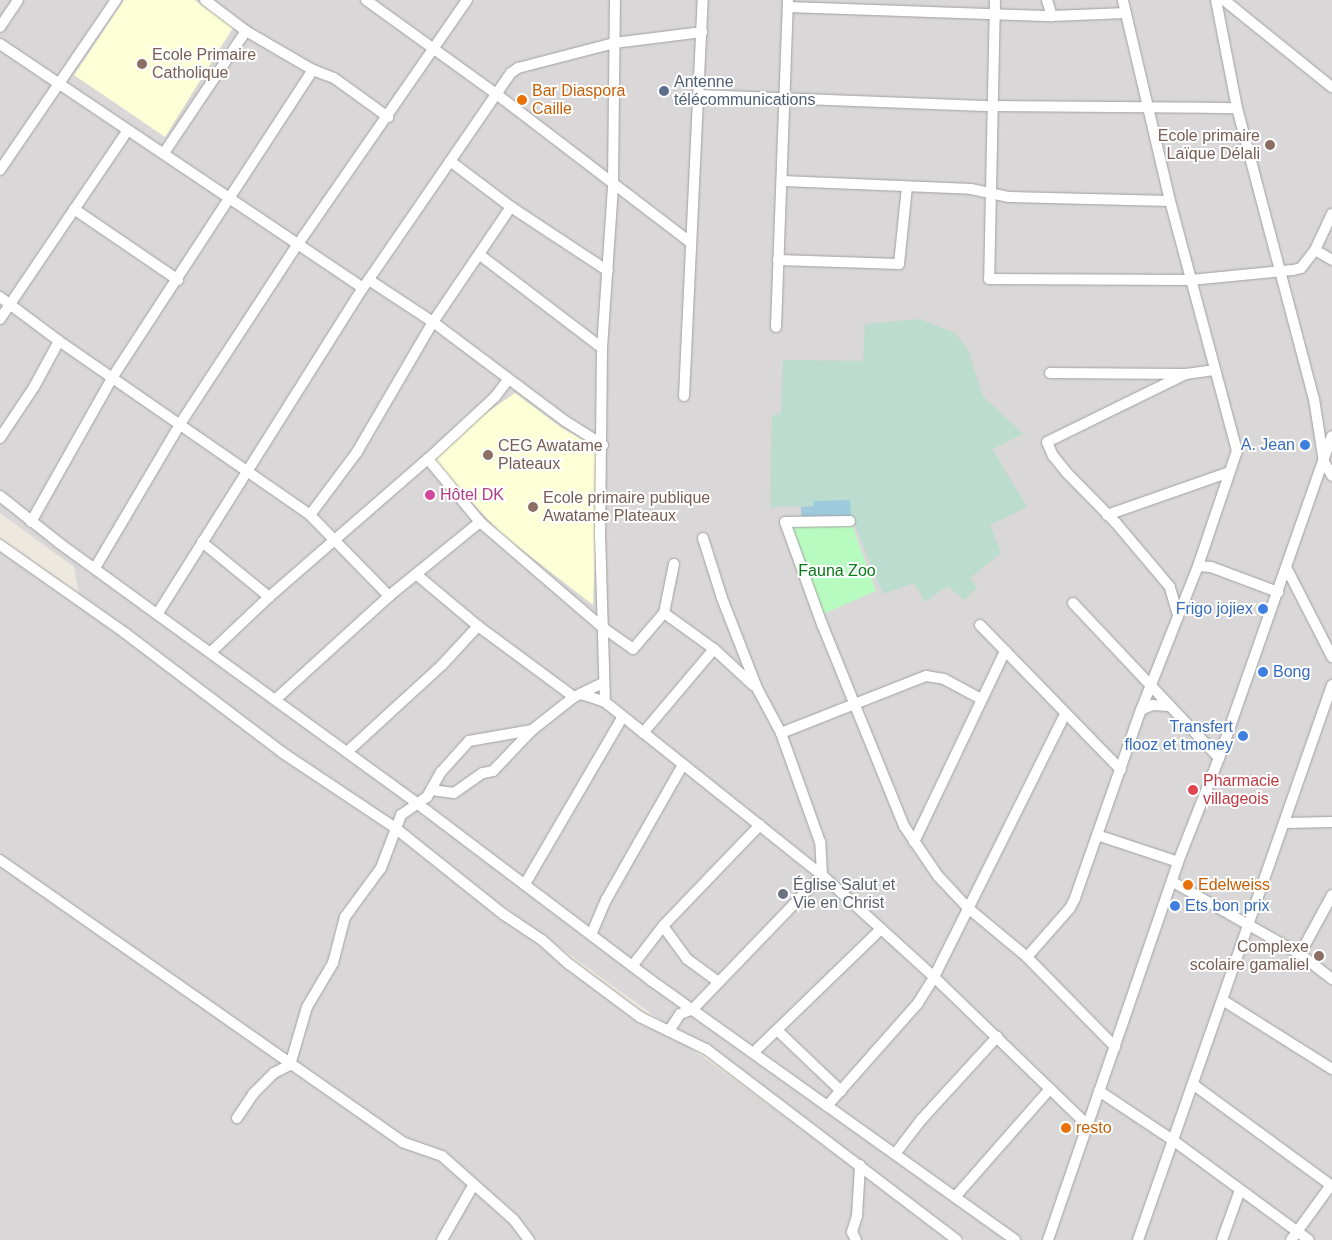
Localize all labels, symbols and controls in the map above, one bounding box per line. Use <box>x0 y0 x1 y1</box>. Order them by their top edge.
place label: Ecole Primaire Catholique <box>152 45 256 83</box>
marker: Ecole Primaire Catholique <box>136 58 148 70</box>
place label: Antenne télécommunications <box>674 72 815 110</box>
place label: Bar Diaspora Caille <box>532 81 625 119</box>
marker: Antenne télécommunications <box>658 85 670 97</box>
marker: Bar Diaspora Caille <box>516 94 528 106</box>
place label: Ecole primaire Laïque Délali <box>1158 126 1260 164</box>
marker: Ecole primaire Laïque Délali <box>1264 139 1276 151</box>
place label: A. Jean <box>1241 435 1295 455</box>
place label: CEG Awatame Plateaux <box>498 436 604 474</box>
marker: A. Jean <box>1299 439 1311 451</box>
marker: CEG Awatame Plateaux <box>482 449 494 461</box>
place label: Hôtel DK <box>440 485 504 505</box>
place label: Ecole primaire publique Awatame Plateaux <box>543 488 710 526</box>
marker: Hôtel DK <box>424 489 436 501</box>
marker: Ecole primaire publique Awatame Plateaux <box>527 501 539 513</box>
park label: Fauna Zoo <box>798 561 876 581</box>
place label: Frigo jojiex <box>1176 599 1253 619</box>
marker: Frigo jojiex <box>1257 603 1269 615</box>
place label: Bong <box>1273 662 1310 682</box>
marker: Bong <box>1257 666 1269 678</box>
place label: Transfert flooz et tmoney <box>1124 717 1233 755</box>
marker: Transfert flooz et tmoney <box>1237 730 1249 742</box>
place label: Pharmacie villageois <box>1203 771 1279 809</box>
marker: Pharmacie villageois <box>1187 784 1199 796</box>
place label: Église Salut et Vie en Christ <box>793 875 895 913</box>
place label: Edelweiss <box>1198 875 1270 895</box>
marker: Edelweiss <box>1182 879 1194 891</box>
marker: Église Salut et Vie en Christ <box>777 888 789 900</box>
place label: Ets bon prix <box>1185 896 1269 916</box>
marker: Ets bon prix <box>1169 900 1181 912</box>
place label: Complexe scolaire gamaliel <box>1190 937 1309 975</box>
marker: Complexe scolaire gamaliel <box>1313 950 1325 962</box>
place label: resto <box>1076 1118 1112 1138</box>
marker: resto <box>1060 1122 1072 1134</box>

